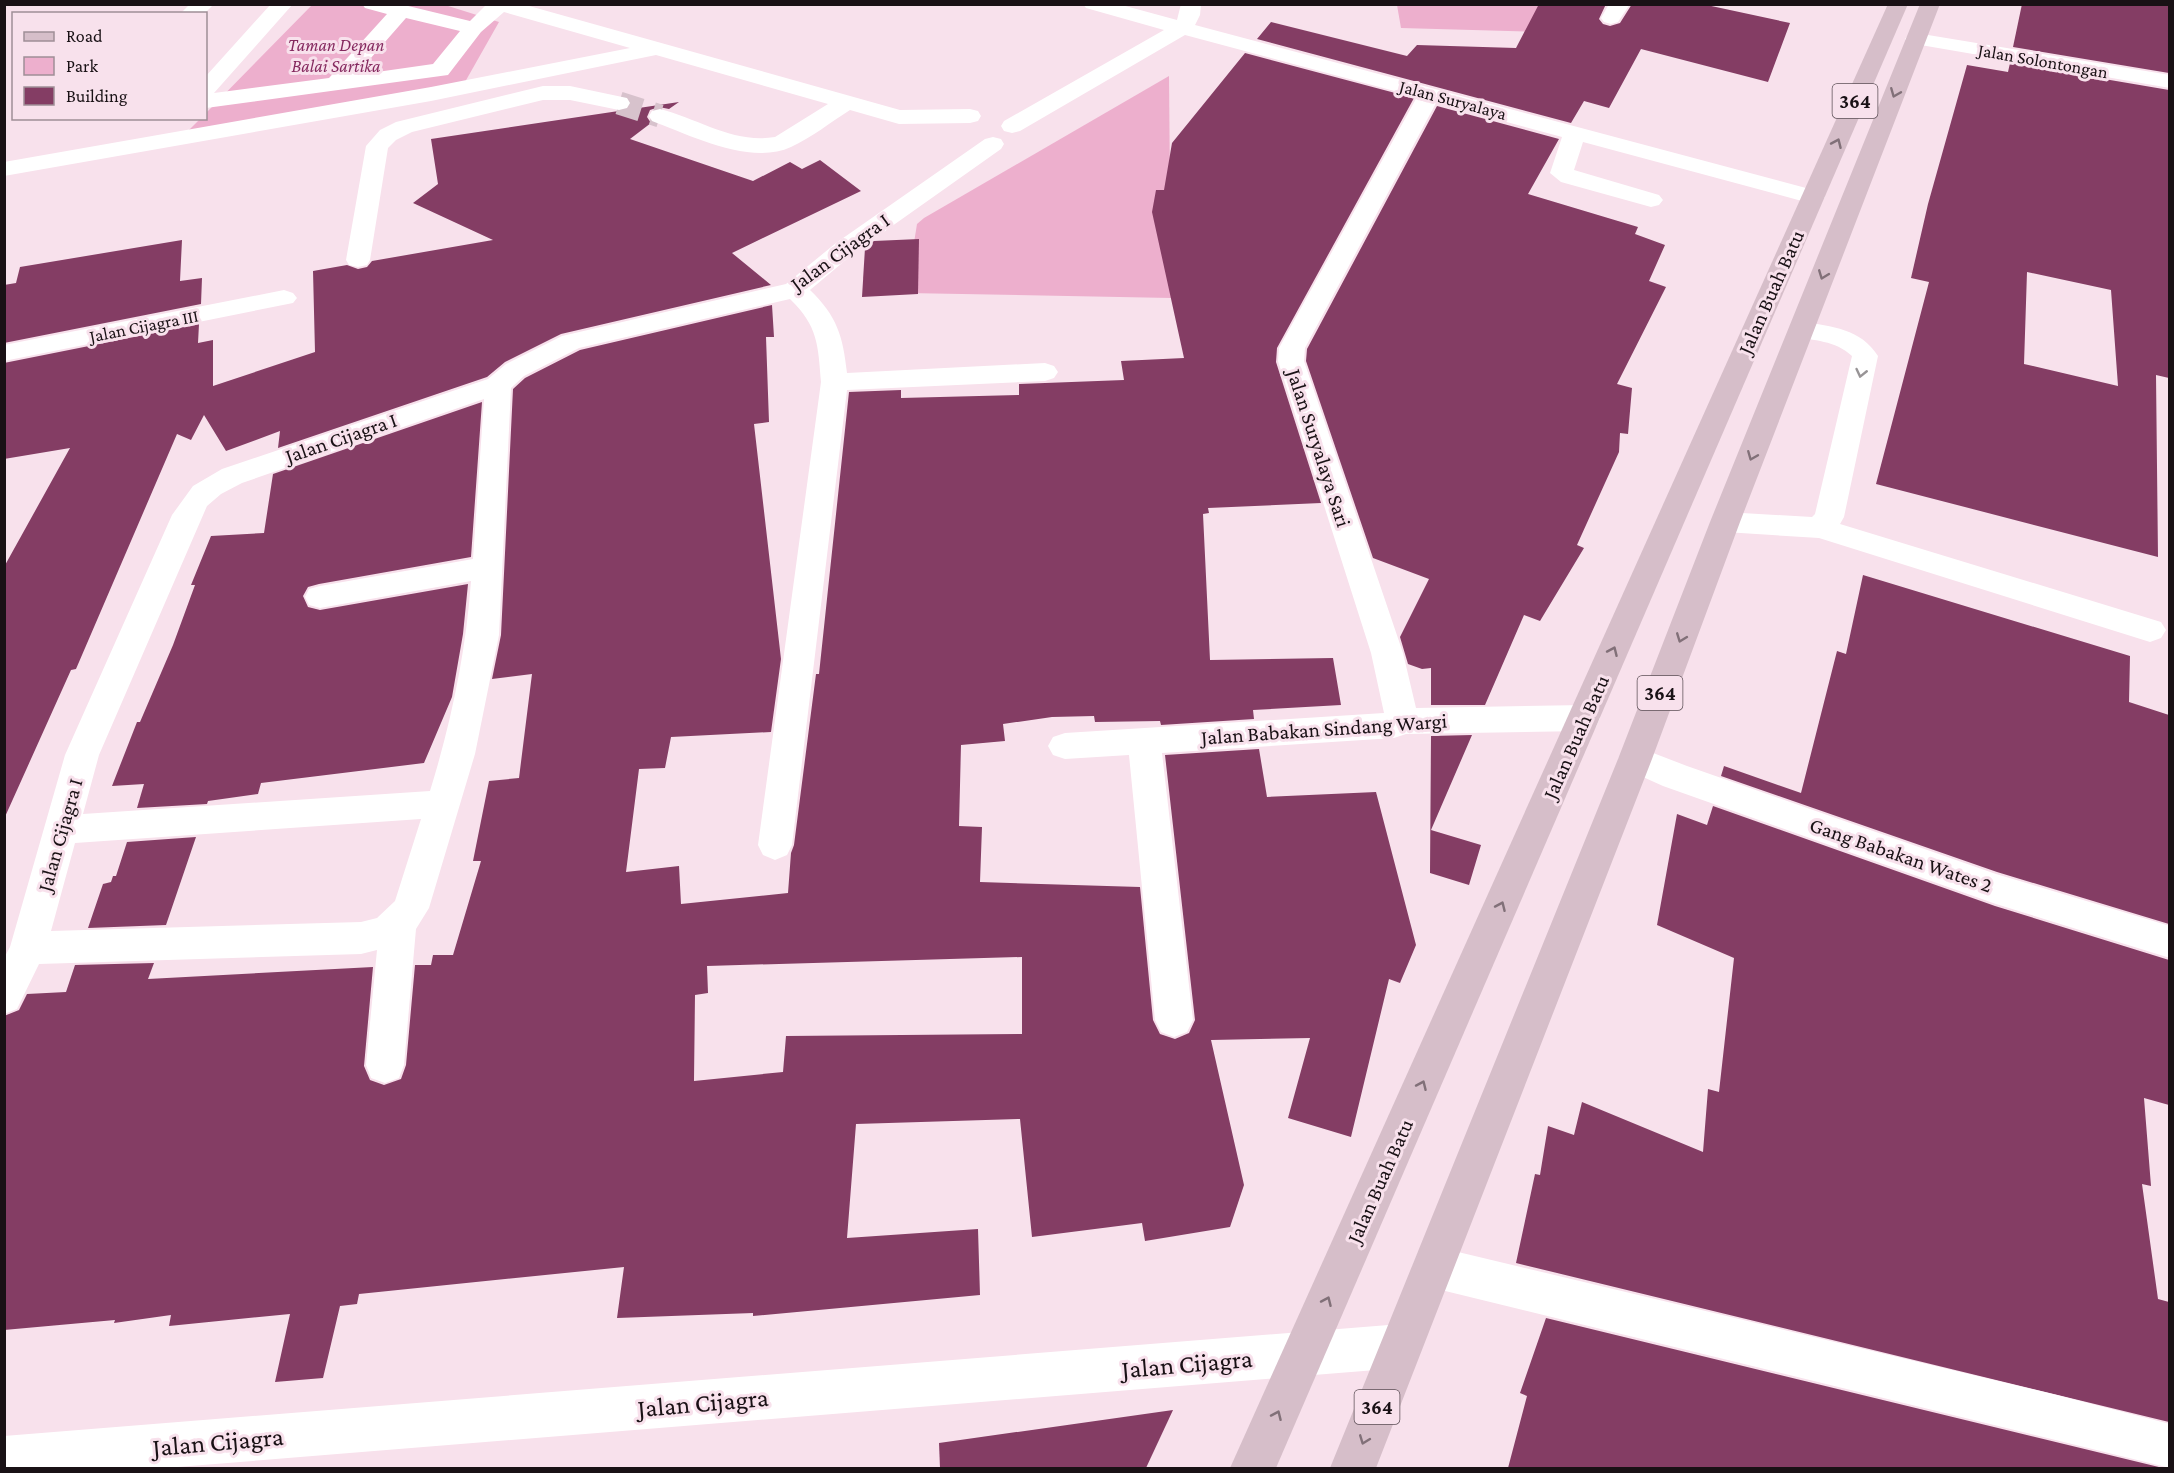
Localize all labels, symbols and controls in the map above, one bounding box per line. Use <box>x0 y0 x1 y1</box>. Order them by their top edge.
legend <box>12 12 207 120</box>
text: Road <box>66 26 103 46</box>
park label: Taman Depan Balai Sartika <box>288 35 384 76</box>
street label: Jalan Solontongan <box>1975 39 2110 82</box>
text: Park <box>66 56 98 76</box>
street label: Jalan Suryalaya <box>1395 76 1509 124</box>
road number: 364 <box>1832 84 1878 118</box>
text: Building <box>66 86 128 106</box>
one-way arrow <box>1890 87 1902 98</box>
one-way arrow <box>1829 139 1841 150</box>
street label: Jalan Cijagra I <box>784 208 894 297</box>
street label: Jalan Buah Batu <box>1732 226 1809 360</box>
one-way arrow <box>1818 269 1831 279</box>
street label: Jalan Cijagra III <box>86 306 200 348</box>
street label: Jalan Suryalaya Sari <box>1281 364 1356 531</box>
one-way arrow <box>1856 368 1869 378</box>
street label: Jalan Cijagra I <box>280 408 400 469</box>
one-way arrow <box>1747 450 1759 461</box>
one-way arrow <box>1676 631 1688 642</box>
one-way arrow <box>1606 646 1618 657</box>
street label: Jalan Buah Batu <box>1537 671 1614 805</box>
road number: 364 <box>1638 676 1682 710</box>
street label: Jalan Babakan Sindang Wargi <box>1198 708 1448 750</box>
street label: Jalan Cijagra I <box>32 776 88 896</box>
street label: Gang Babakan Wates 2 <box>1807 813 1995 897</box>
one-way arrow <box>1494 901 1506 912</box>
one-way arrow <box>1415 1080 1427 1091</box>
street label: Jalan Buah Batu <box>1341 1115 1418 1249</box>
one-way arrow <box>1320 1297 1332 1308</box>
street label: Jalan Cijagra <box>1118 1344 1254 1384</box>
street label: Jalan Cijagra <box>634 1383 770 1423</box>
road number: 364 <box>1354 1390 1400 1424</box>
one-way arrow <box>1270 1410 1282 1421</box>
street label: Jalan Cijagra <box>149 1422 285 1462</box>
one-way arrow <box>1359 1434 1372 1445</box>

